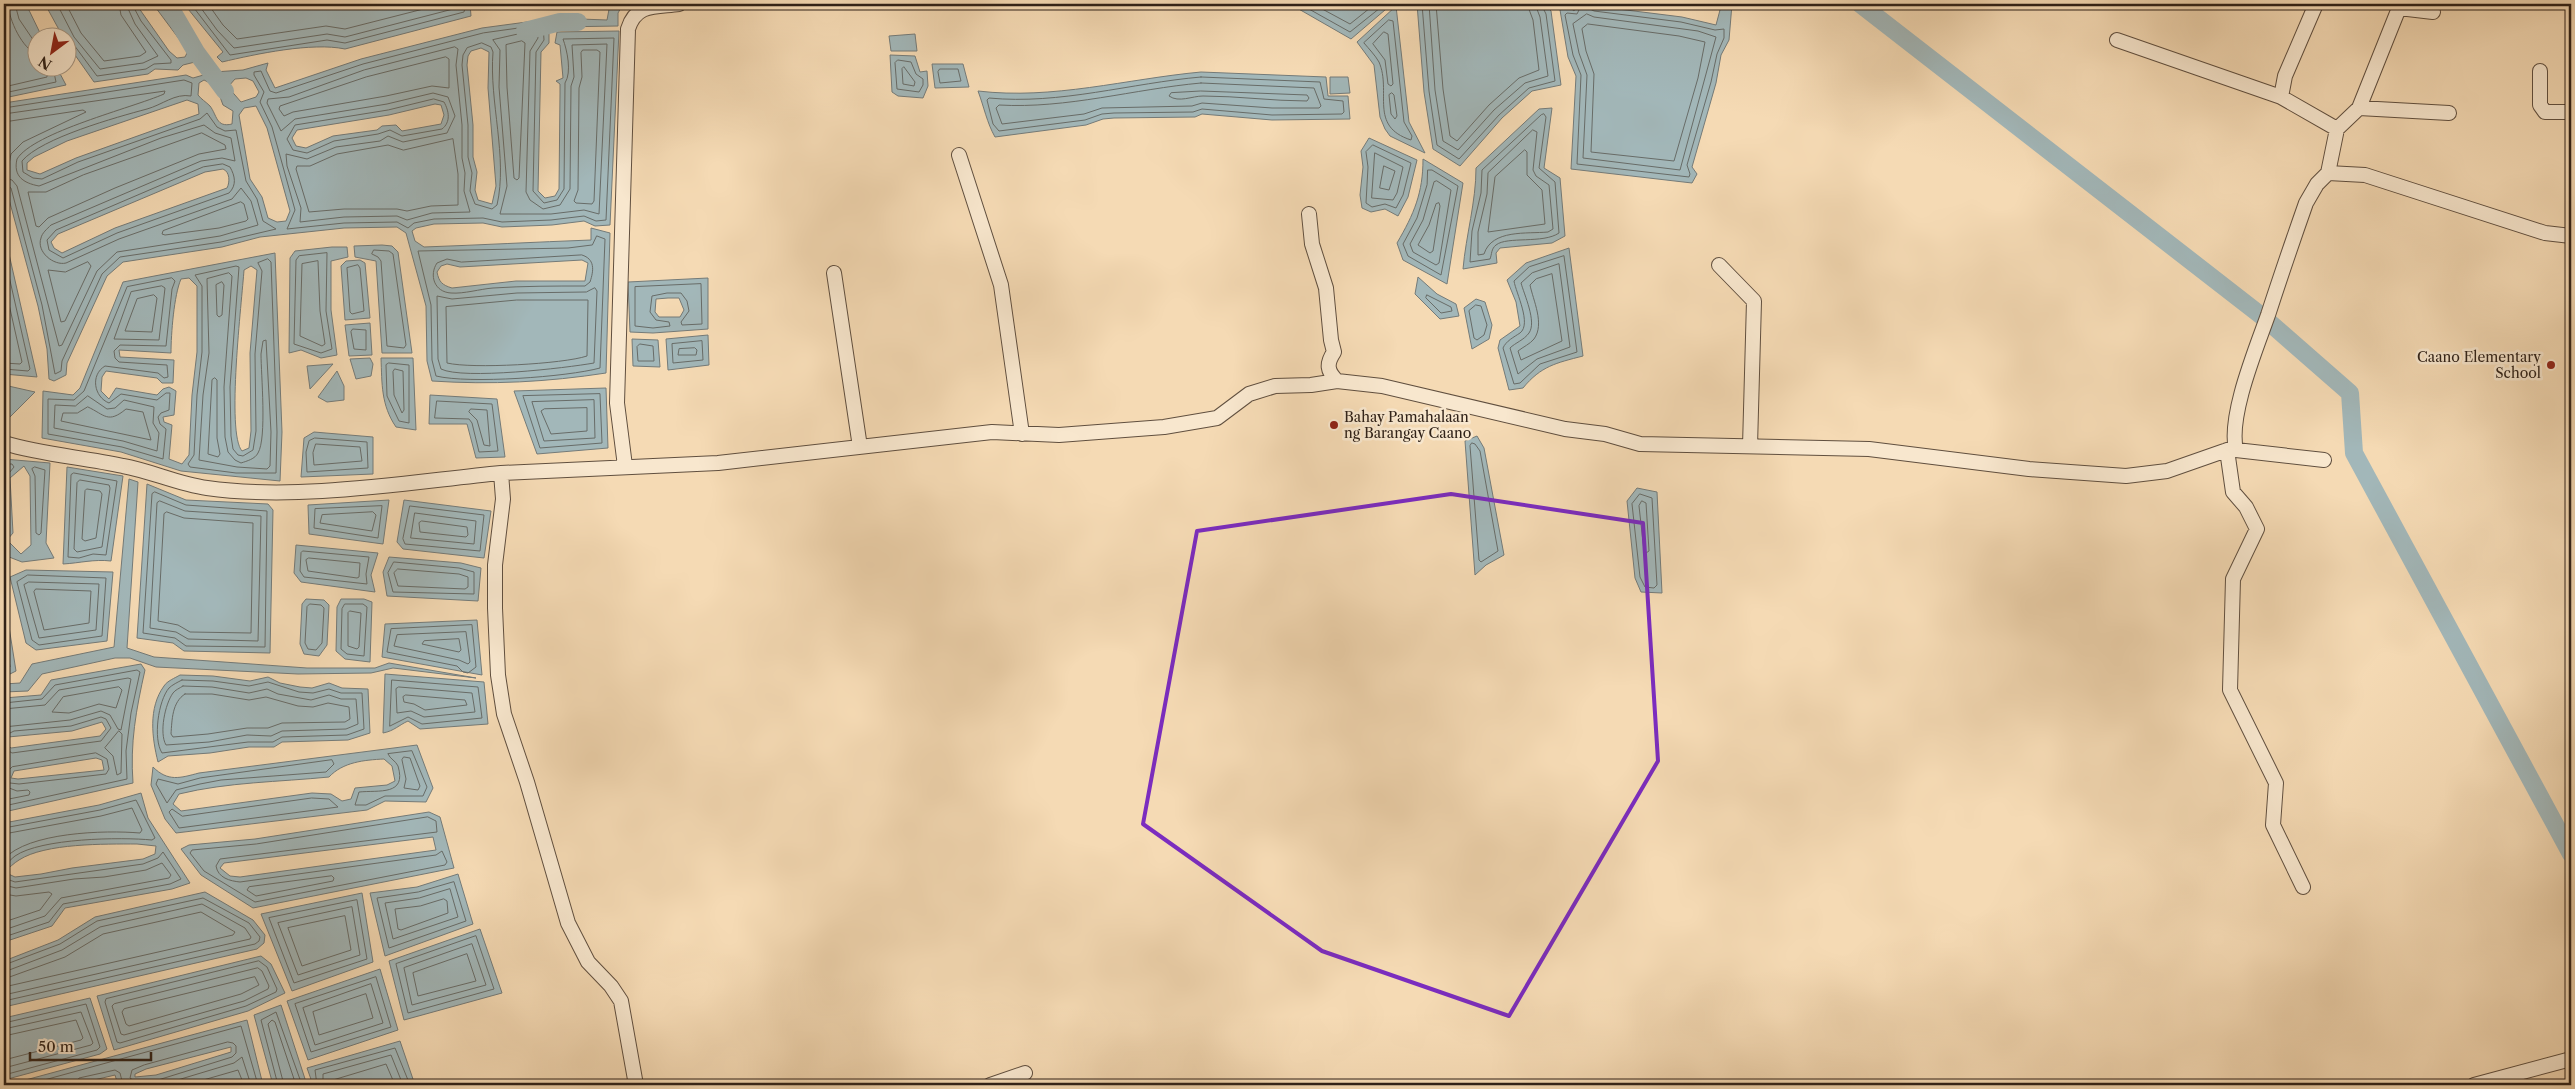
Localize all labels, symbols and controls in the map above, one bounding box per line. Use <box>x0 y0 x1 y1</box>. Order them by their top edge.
north arrow <box>28 28 78 78</box>
text: N <box>35 52 55 74</box>
place label: Caano Elementary School <box>2417 348 2541 382</box>
marker: Caano Elementary School <box>2545 359 2557 371</box>
place label: Bahay Pamahalaan ng Barangay Caano <box>1344 408 1471 442</box>
marker: Bahay Pamahalaan ng Barangay Caano <box>1328 419 1340 431</box>
scale bar <box>30 1029 151 1061</box>
text: 50 m <box>38 1037 74 1056</box>

